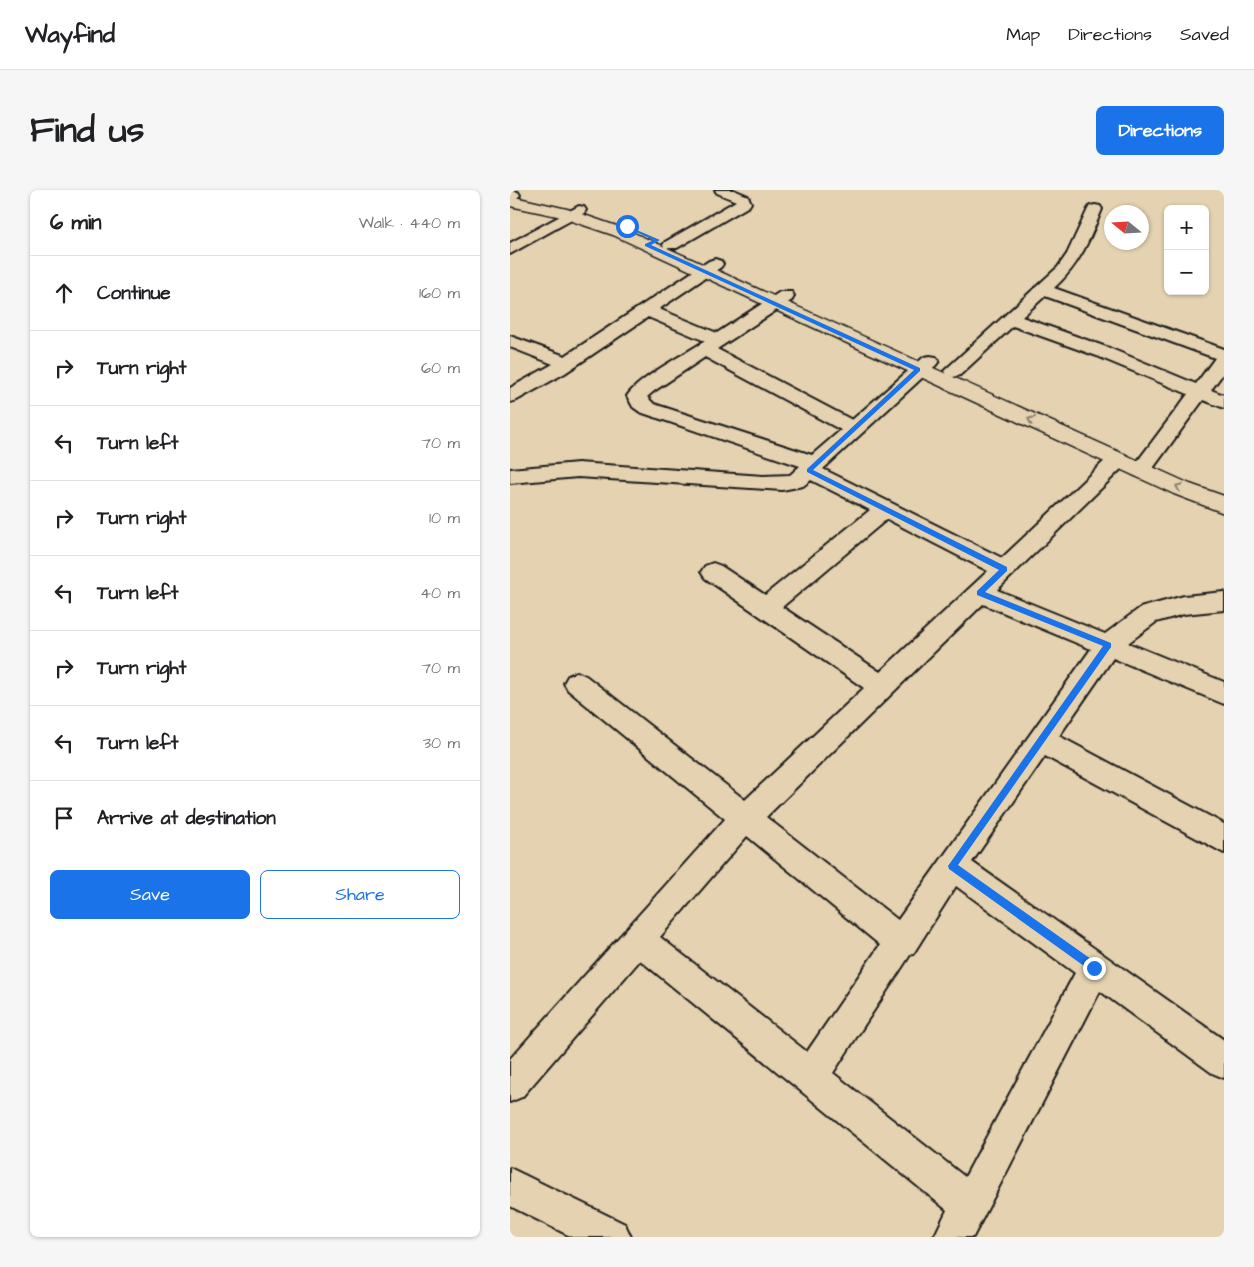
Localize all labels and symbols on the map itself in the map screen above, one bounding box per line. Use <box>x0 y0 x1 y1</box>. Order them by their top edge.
north arrow <box>1104 205 1149 250</box>
route start <box>616 215 639 238</box>
one-way arrow <box>1027 416 1036 427</box>
one-way arrow <box>1175 483 1184 494</box>
route end <box>1083 957 1106 980</box>

